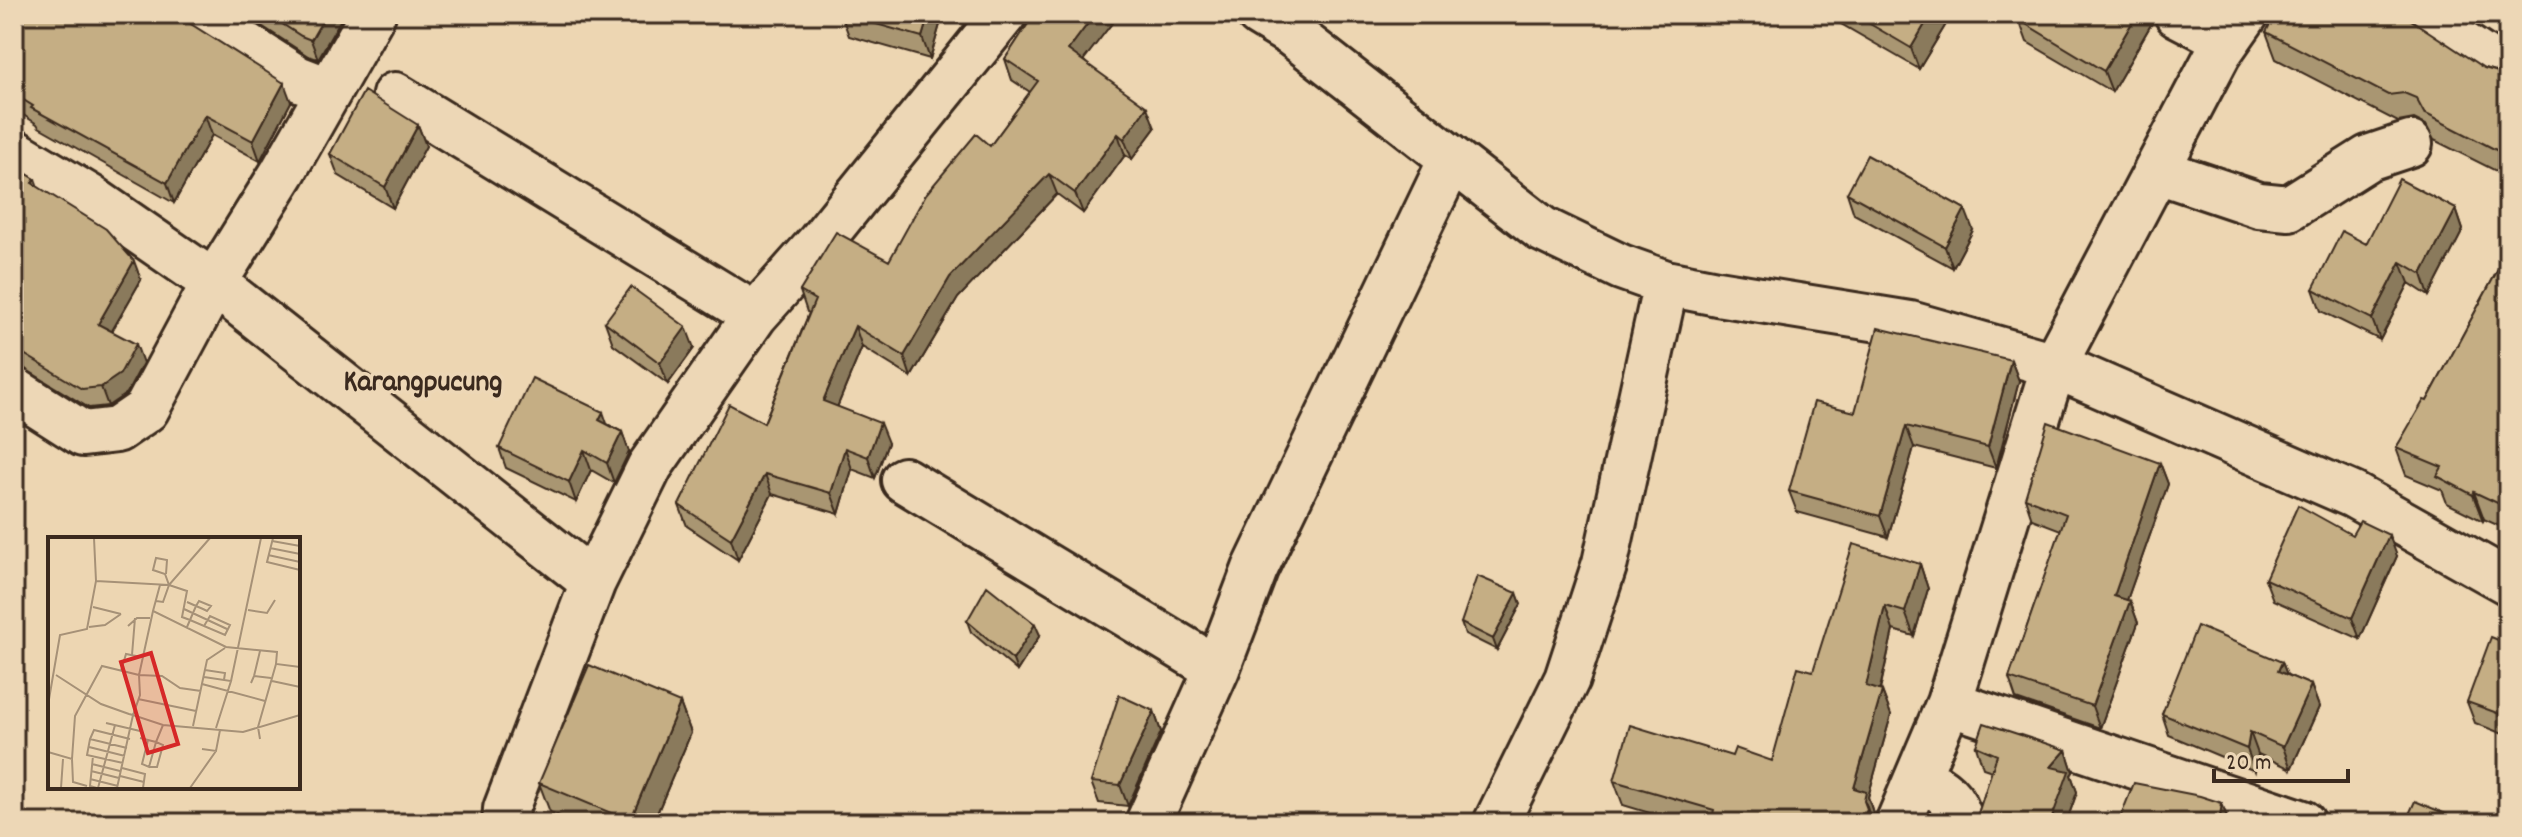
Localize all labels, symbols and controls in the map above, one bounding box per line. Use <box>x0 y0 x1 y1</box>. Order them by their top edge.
district label: Karangpucung <box>344 363 502 406</box>
inset map <box>48 537 300 789</box>
scale bar <box>2214 733 2348 783</box>
text: 20 m <box>2226 747 2272 781</box>

